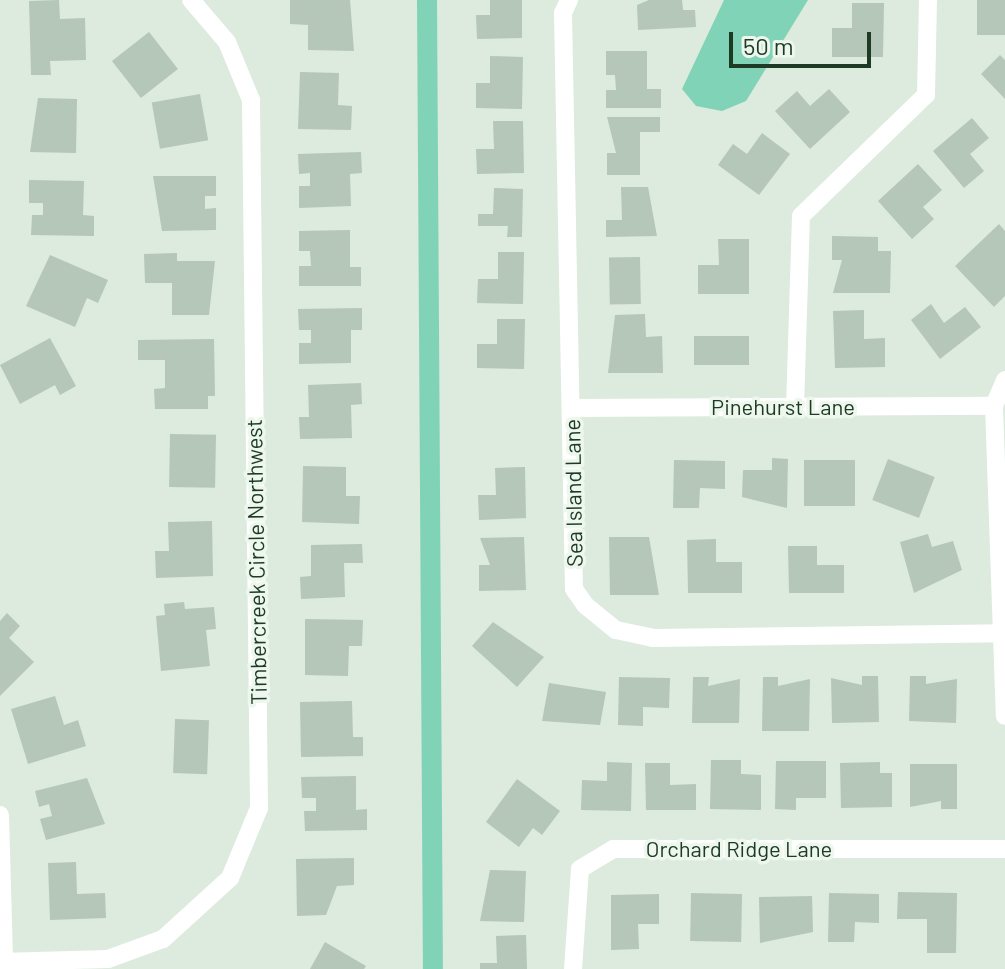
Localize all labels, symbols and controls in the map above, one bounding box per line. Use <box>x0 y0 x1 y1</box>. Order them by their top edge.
scale bar <box>733 16 875 66</box>
text: 50 m <box>743 31 794 60</box>
street label: Pinehurst Lane <box>711 394 855 420</box>
street label: Timbercreek Circle Northwest <box>240 419 272 705</box>
street label: Sea Island Lane <box>559 419 587 567</box>
street label: Orchard Ridge Lane <box>646 836 832 862</box>

